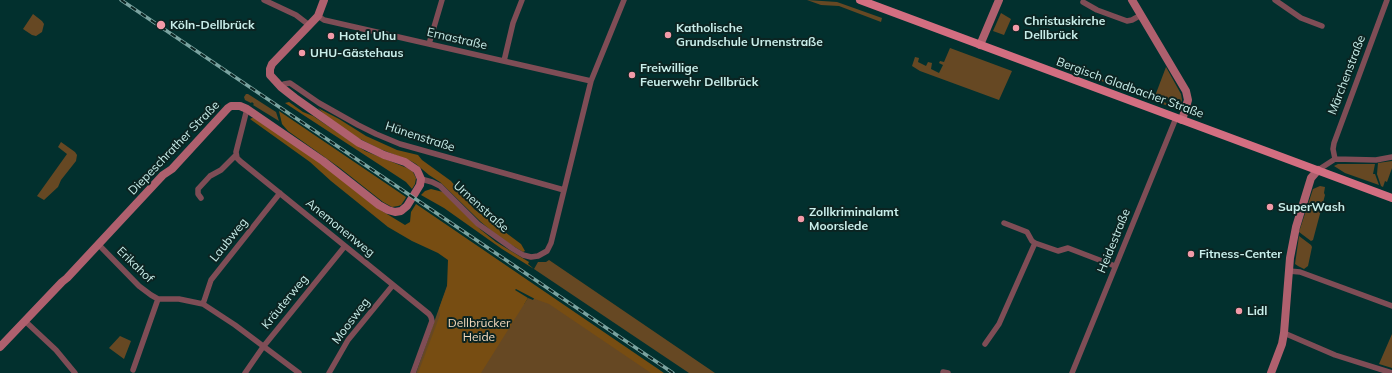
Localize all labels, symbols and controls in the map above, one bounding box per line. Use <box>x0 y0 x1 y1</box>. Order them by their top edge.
place label: Christuskirche Dellbrück <box>1024 14 1105 42</box>
place label: Köln-Dellbrück <box>170 18 255 32</box>
marker: Köln-Dellbrück <box>155 19 167 31</box>
place label: Katholische Grundschule Urnenstraße <box>676 21 823 49</box>
marker: Christuskirche Dellbrück <box>1011 23 1021 33</box>
street label: Ernastraße <box>425 25 489 53</box>
place label: Hotel Uhu <box>339 29 396 43</box>
marker: Katholische Grundschule Urnenstraße <box>663 30 673 40</box>
marker: Hotel Uhu <box>326 31 336 41</box>
street label: Märchenstraße <box>1325 33 1369 117</box>
place label: UHU-Gästehaus <box>310 46 403 60</box>
marker: UHU-Gästehaus <box>297 48 307 58</box>
street label: Bergisch Gladbacher Straße <box>1054 55 1206 121</box>
place label: Freiwillige Feuerwehr Dellbrück <box>640 61 758 89</box>
marker: Freiwillige Feuerwehr Dellbrück <box>627 70 637 80</box>
street label: Diepeschrather Straße <box>125 98 223 198</box>
street label: Hünenstraße <box>383 119 457 155</box>
street label: Urnenstraße <box>450 178 512 236</box>
street label: Anemonenweg <box>303 196 377 260</box>
place label: SuperWash <box>1278 200 1345 214</box>
marker: SuperWash <box>1265 202 1275 212</box>
place label: Zollkriminalamt Moorslede <box>809 205 898 233</box>
street label: Heidestraße <box>1095 207 1133 275</box>
marker: Zollkriminalamt Moorslede <box>796 214 806 224</box>
street label: Laubweg <box>207 215 251 265</box>
street label: Erikahof <box>114 244 156 286</box>
place label: Fitness-Center <box>1199 247 1282 261</box>
marker: Fitness-Center <box>1186 249 1196 259</box>
street label: Kräuterweg <box>259 272 311 332</box>
street label: Moosweg <box>329 295 373 347</box>
place label: Lidl <box>1247 304 1267 318</box>
marker: Lidl <box>1234 306 1244 316</box>
park label: Dellbrücker Heide <box>448 316 510 344</box>

